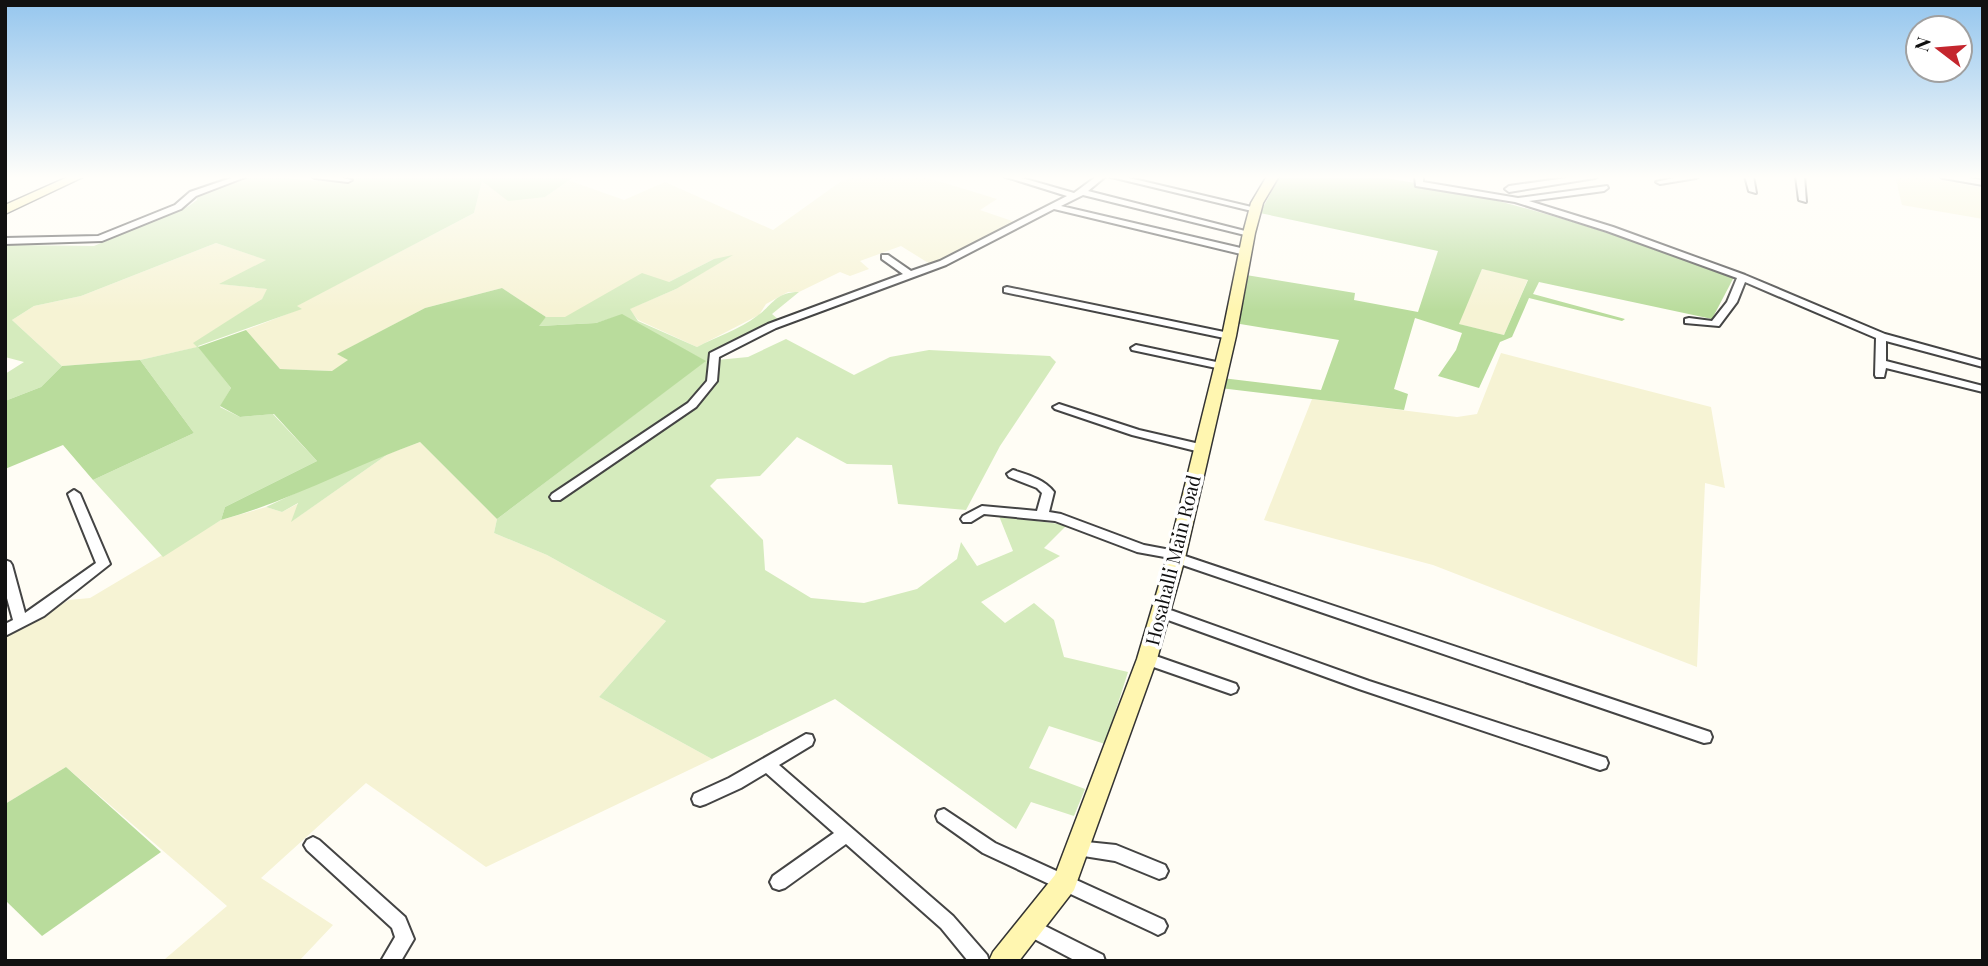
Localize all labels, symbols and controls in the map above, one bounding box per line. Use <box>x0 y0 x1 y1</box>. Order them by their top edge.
north arrow <box>1904 14 1974 84</box>
text: N <box>1907 34 1936 54</box>
street label: Hosahalli Main Road <box>1138 472 1206 648</box>

